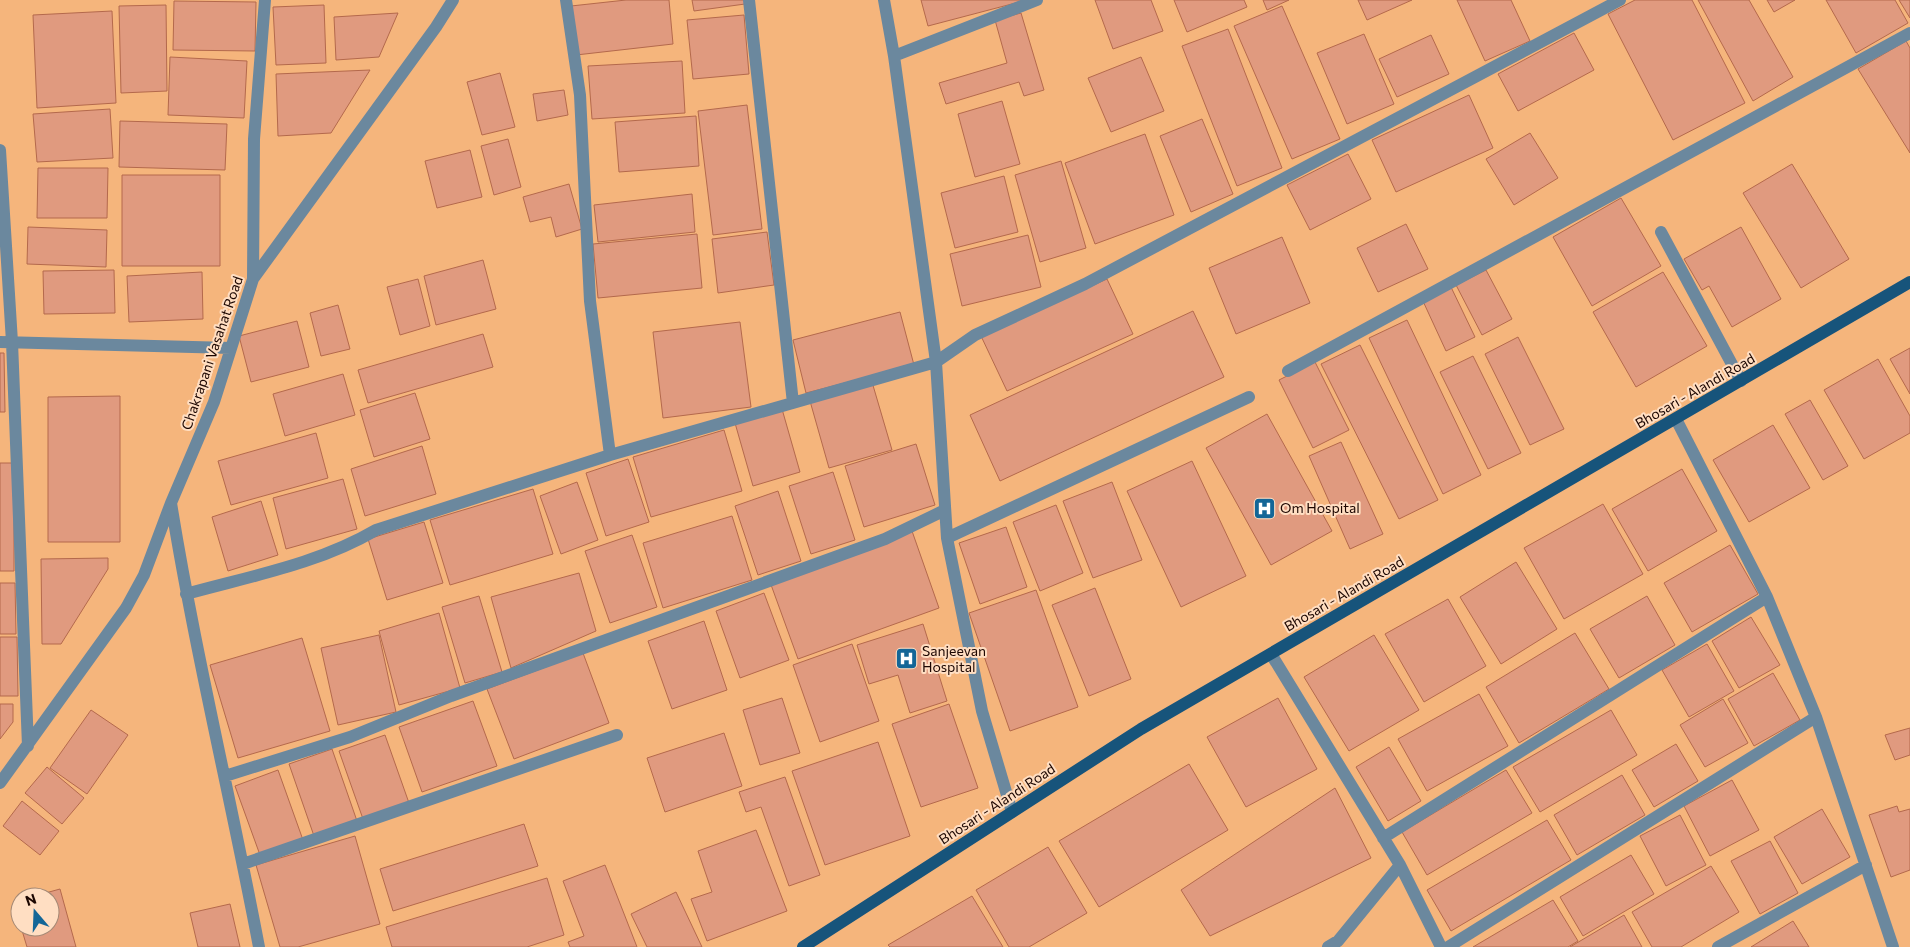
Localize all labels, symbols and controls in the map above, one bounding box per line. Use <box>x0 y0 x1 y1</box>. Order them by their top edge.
street label: Chakrapani Vasahat Road <box>177 274 246 432</box>
street label: Bhosari - Alandi Road <box>1632 349 1757 432</box>
hospital icon: Om Hospital <box>1252 496 1276 520</box>
place label: Om Hospital <box>1280 499 1360 516</box>
street label: Bhosari - Alandi Road <box>1281 552 1406 635</box>
place label: Sanjeevan Hospital <box>922 642 986 675</box>
hospital icon: Sanjeevan Hospital <box>894 647 918 671</box>
street label: Bhosari - Alandi Road <box>935 760 1058 847</box>
north arrow <box>10 887 60 937</box>
text: N <box>23 889 38 909</box>

